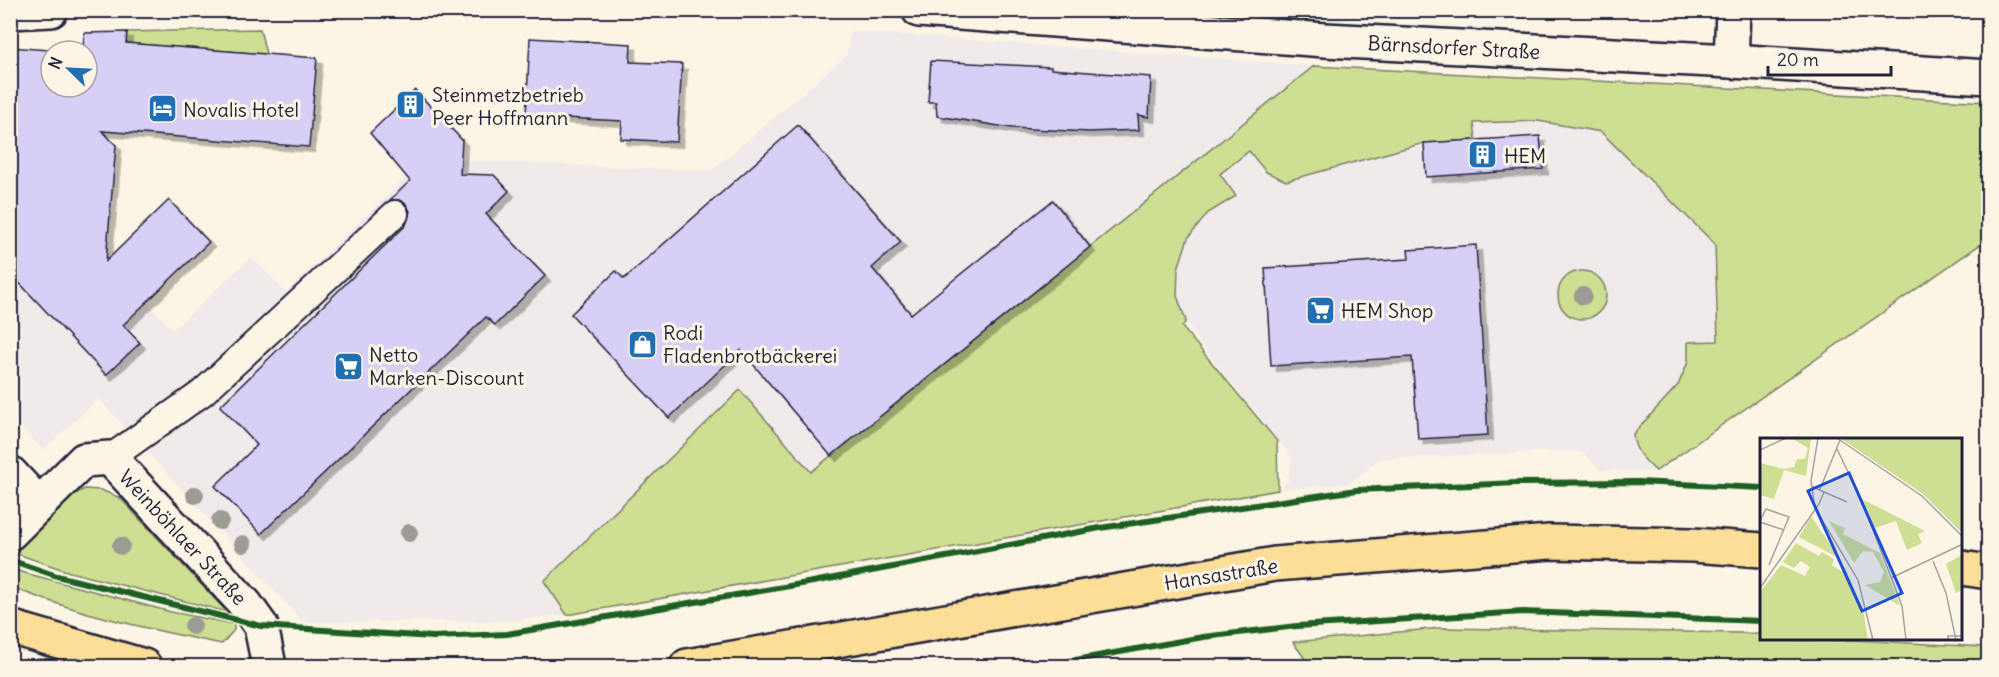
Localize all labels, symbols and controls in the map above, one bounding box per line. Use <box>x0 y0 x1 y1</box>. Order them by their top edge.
street label: Bärnsdorfer Straße <box>1367 30 1541 64</box>
north arrow <box>39 39 99 99</box>
scale bar <box>1768 39 1891 77</box>
text: 20 m <box>1777 48 1819 71</box>
text: N <box>44 54 67 72</box>
place label: Steinmetzbetrieb Peer Hoffmann <box>432 82 584 130</box>
building icon: Steinmetzbetrieb Peer Hoffmann <box>395 89 427 121</box>
hotel icon: Novalis Hotel <box>146 93 178 125</box>
place label: Novalis Hotel <box>183 97 299 122</box>
building icon: HEM <box>1467 139 1499 171</box>
place label: HEM <box>1504 143 1546 168</box>
supermarket icon: HEM Shop <box>1304 294 1336 326</box>
place label: HEM Shop <box>1341 298 1433 323</box>
place label: Rodi Fladenbrotbäckerei <box>663 320 837 368</box>
shop icon: Rodi Fladenbrotbäckerei <box>626 328 658 360</box>
place label: Netto Marken-Discount <box>369 342 525 390</box>
supermarket icon: Netto Marken-Discount <box>332 350 364 382</box>
inset map <box>1760 438 1963 641</box>
street label: Weinböhlaer Straße <box>114 464 252 610</box>
street label: Hansastraße <box>1162 553 1280 595</box>

